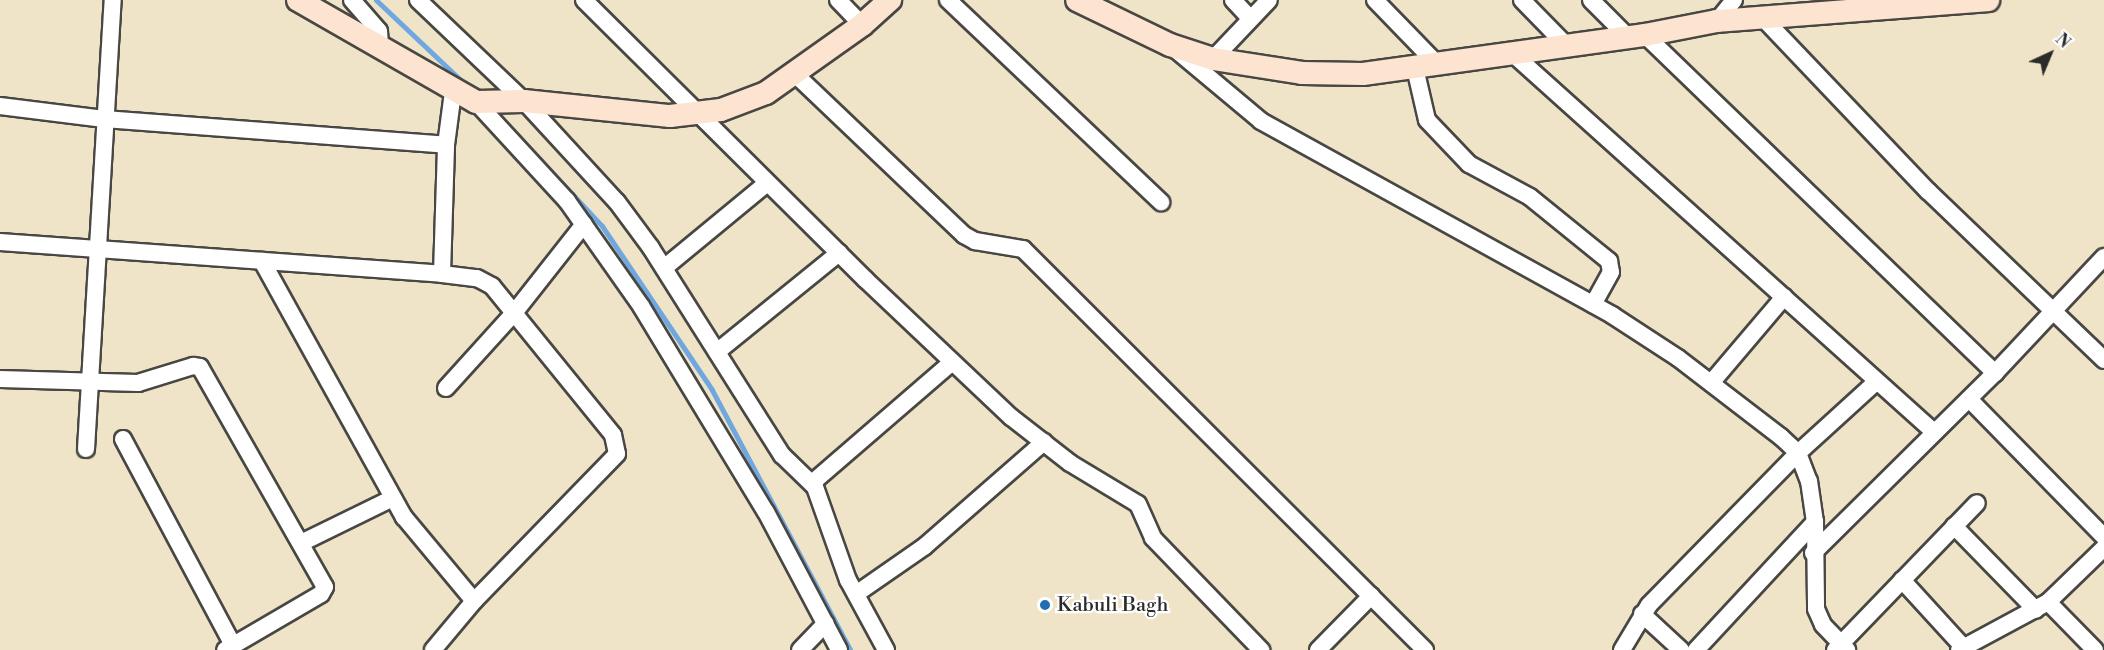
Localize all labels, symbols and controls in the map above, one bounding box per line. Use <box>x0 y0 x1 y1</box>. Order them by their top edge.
north arrow <box>2020 24 2080 84</box>
text: N <box>2051 29 2074 53</box>
place label: Kabuli Bagh <box>1057 593 1168 617</box>
marker: Kabuli Bagh <box>1038 598 1052 612</box>

